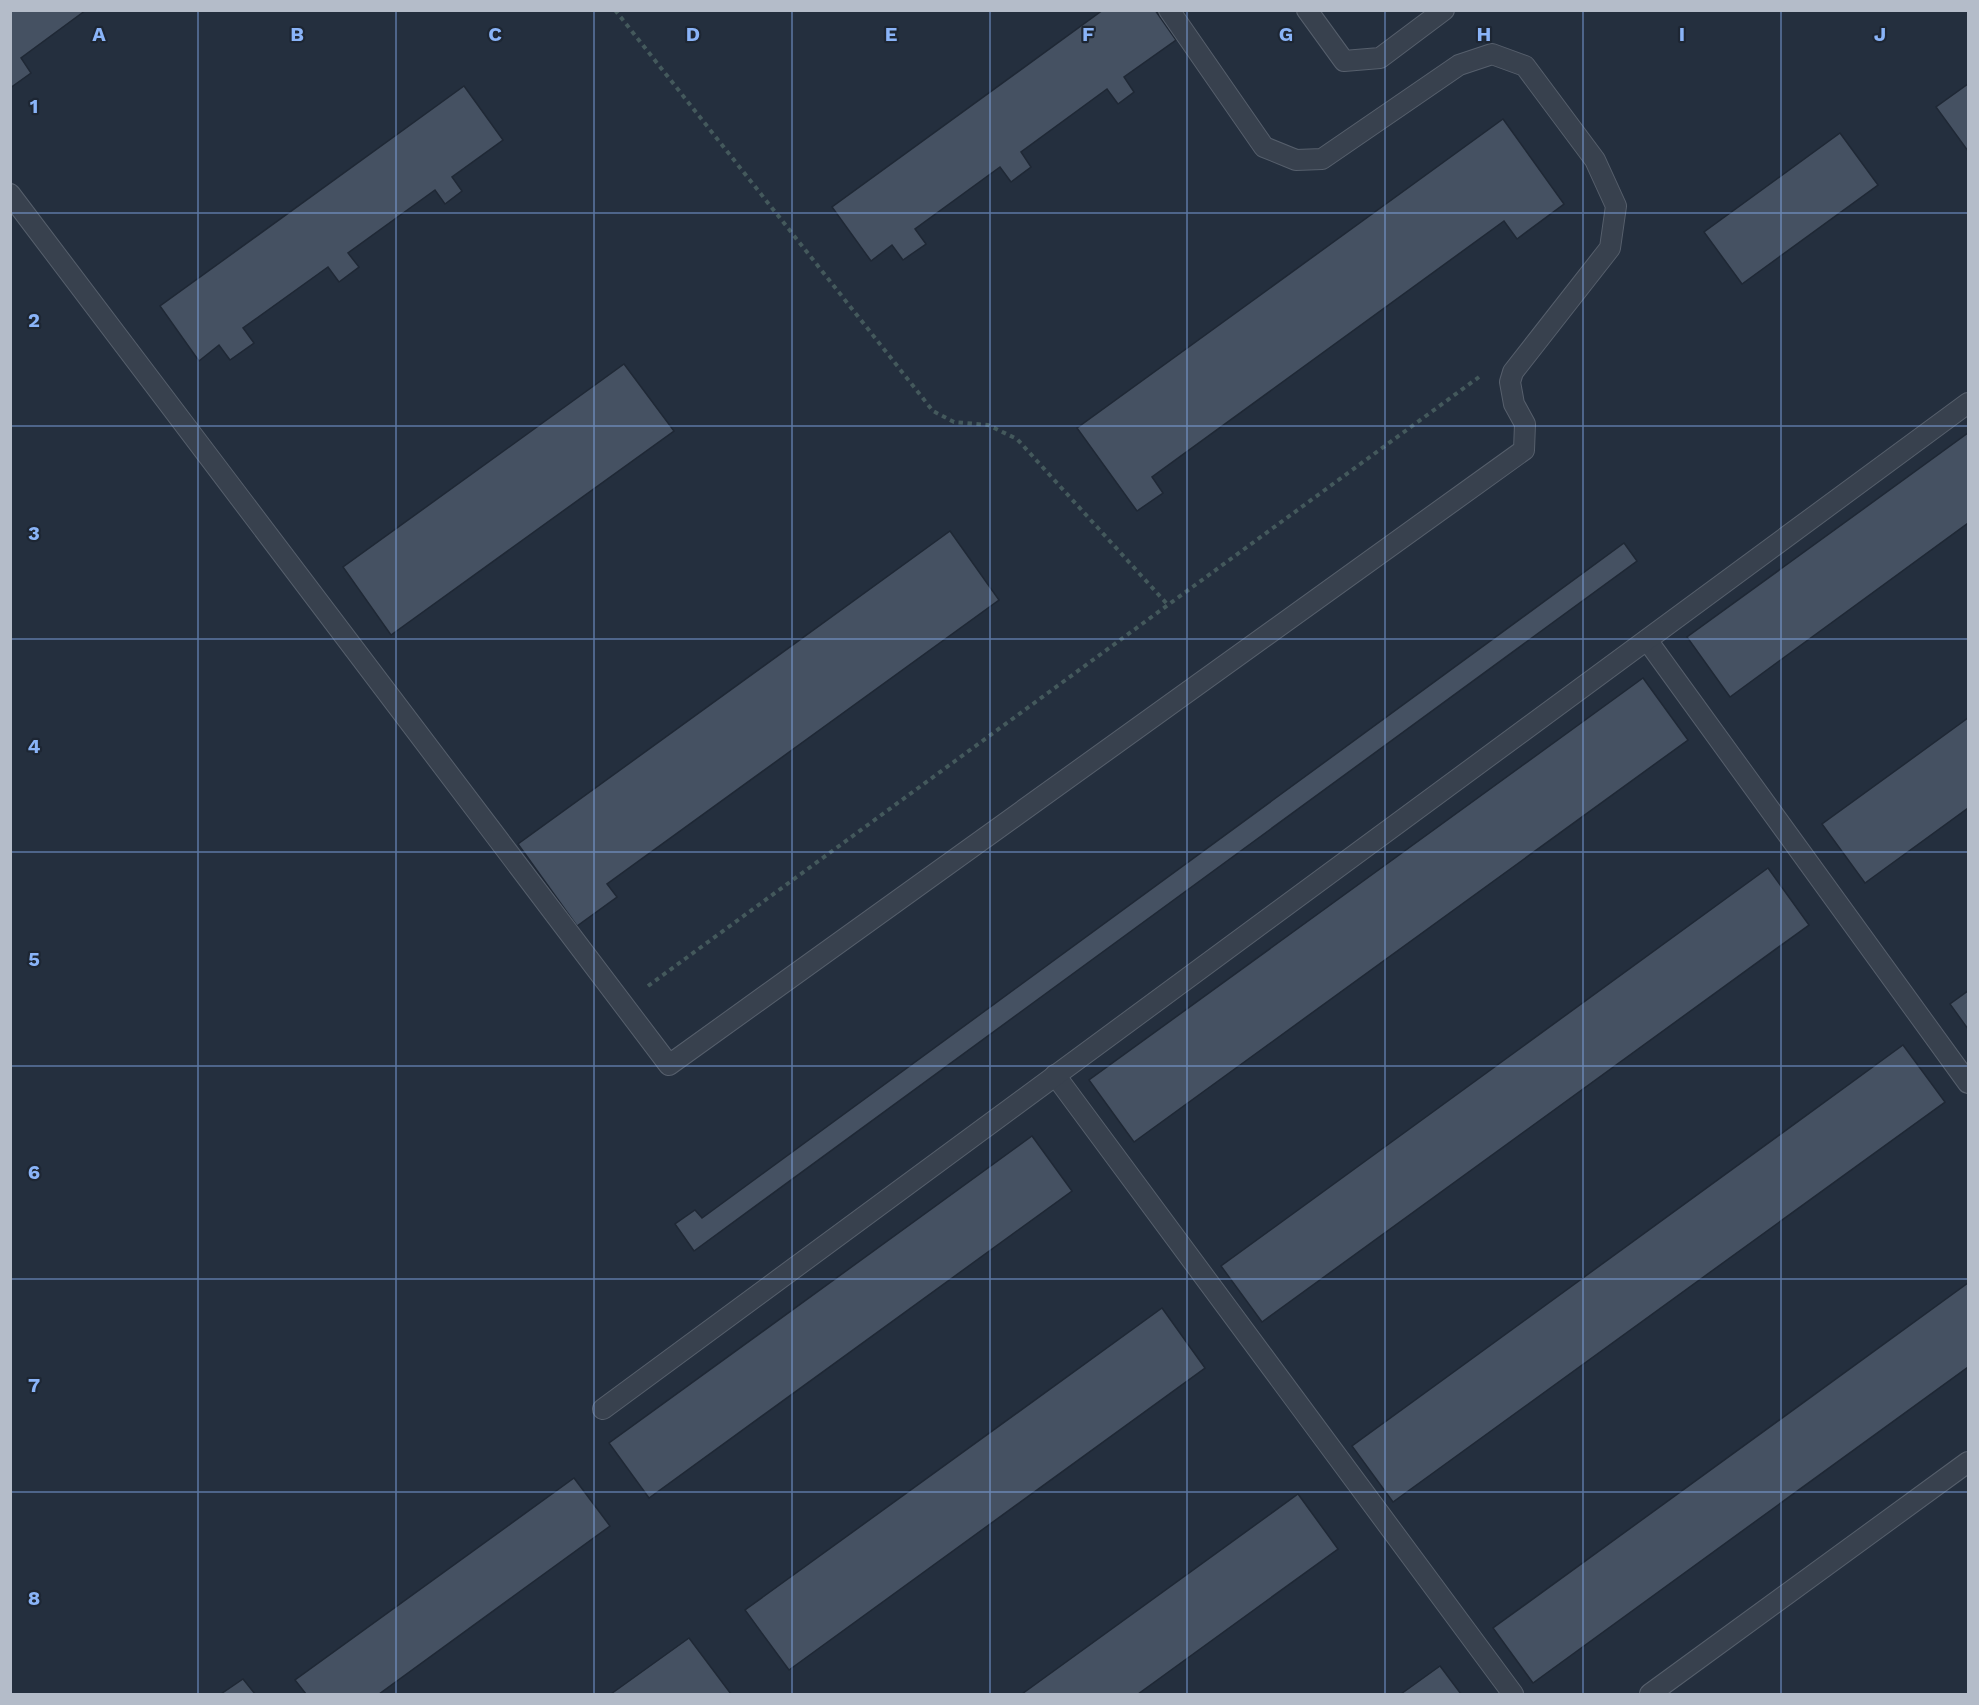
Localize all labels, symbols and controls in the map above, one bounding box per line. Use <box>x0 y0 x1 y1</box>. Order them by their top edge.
text: A <box>92 22 106 46</box>
text: B <box>290 22 304 46</box>
text: C <box>488 22 502 46</box>
text: D <box>686 22 700 46</box>
text: E <box>885 22 897 46</box>
text: F <box>1082 22 1094 46</box>
text: G <box>1279 22 1293 46</box>
text: H <box>1477 22 1491 46</box>
text: I <box>1679 22 1685 46</box>
text: J <box>1874 22 1886 46</box>
text: 1 <box>30 94 38 118</box>
text: 2 <box>28 308 40 332</box>
text: 3 <box>28 521 40 545</box>
text: 4 <box>28 734 41 758</box>
text: 5 <box>28 947 40 971</box>
text: 6 <box>28 1160 40 1184</box>
text: 7 <box>28 1373 40 1397</box>
text: 8 <box>28 1586 40 1610</box>

